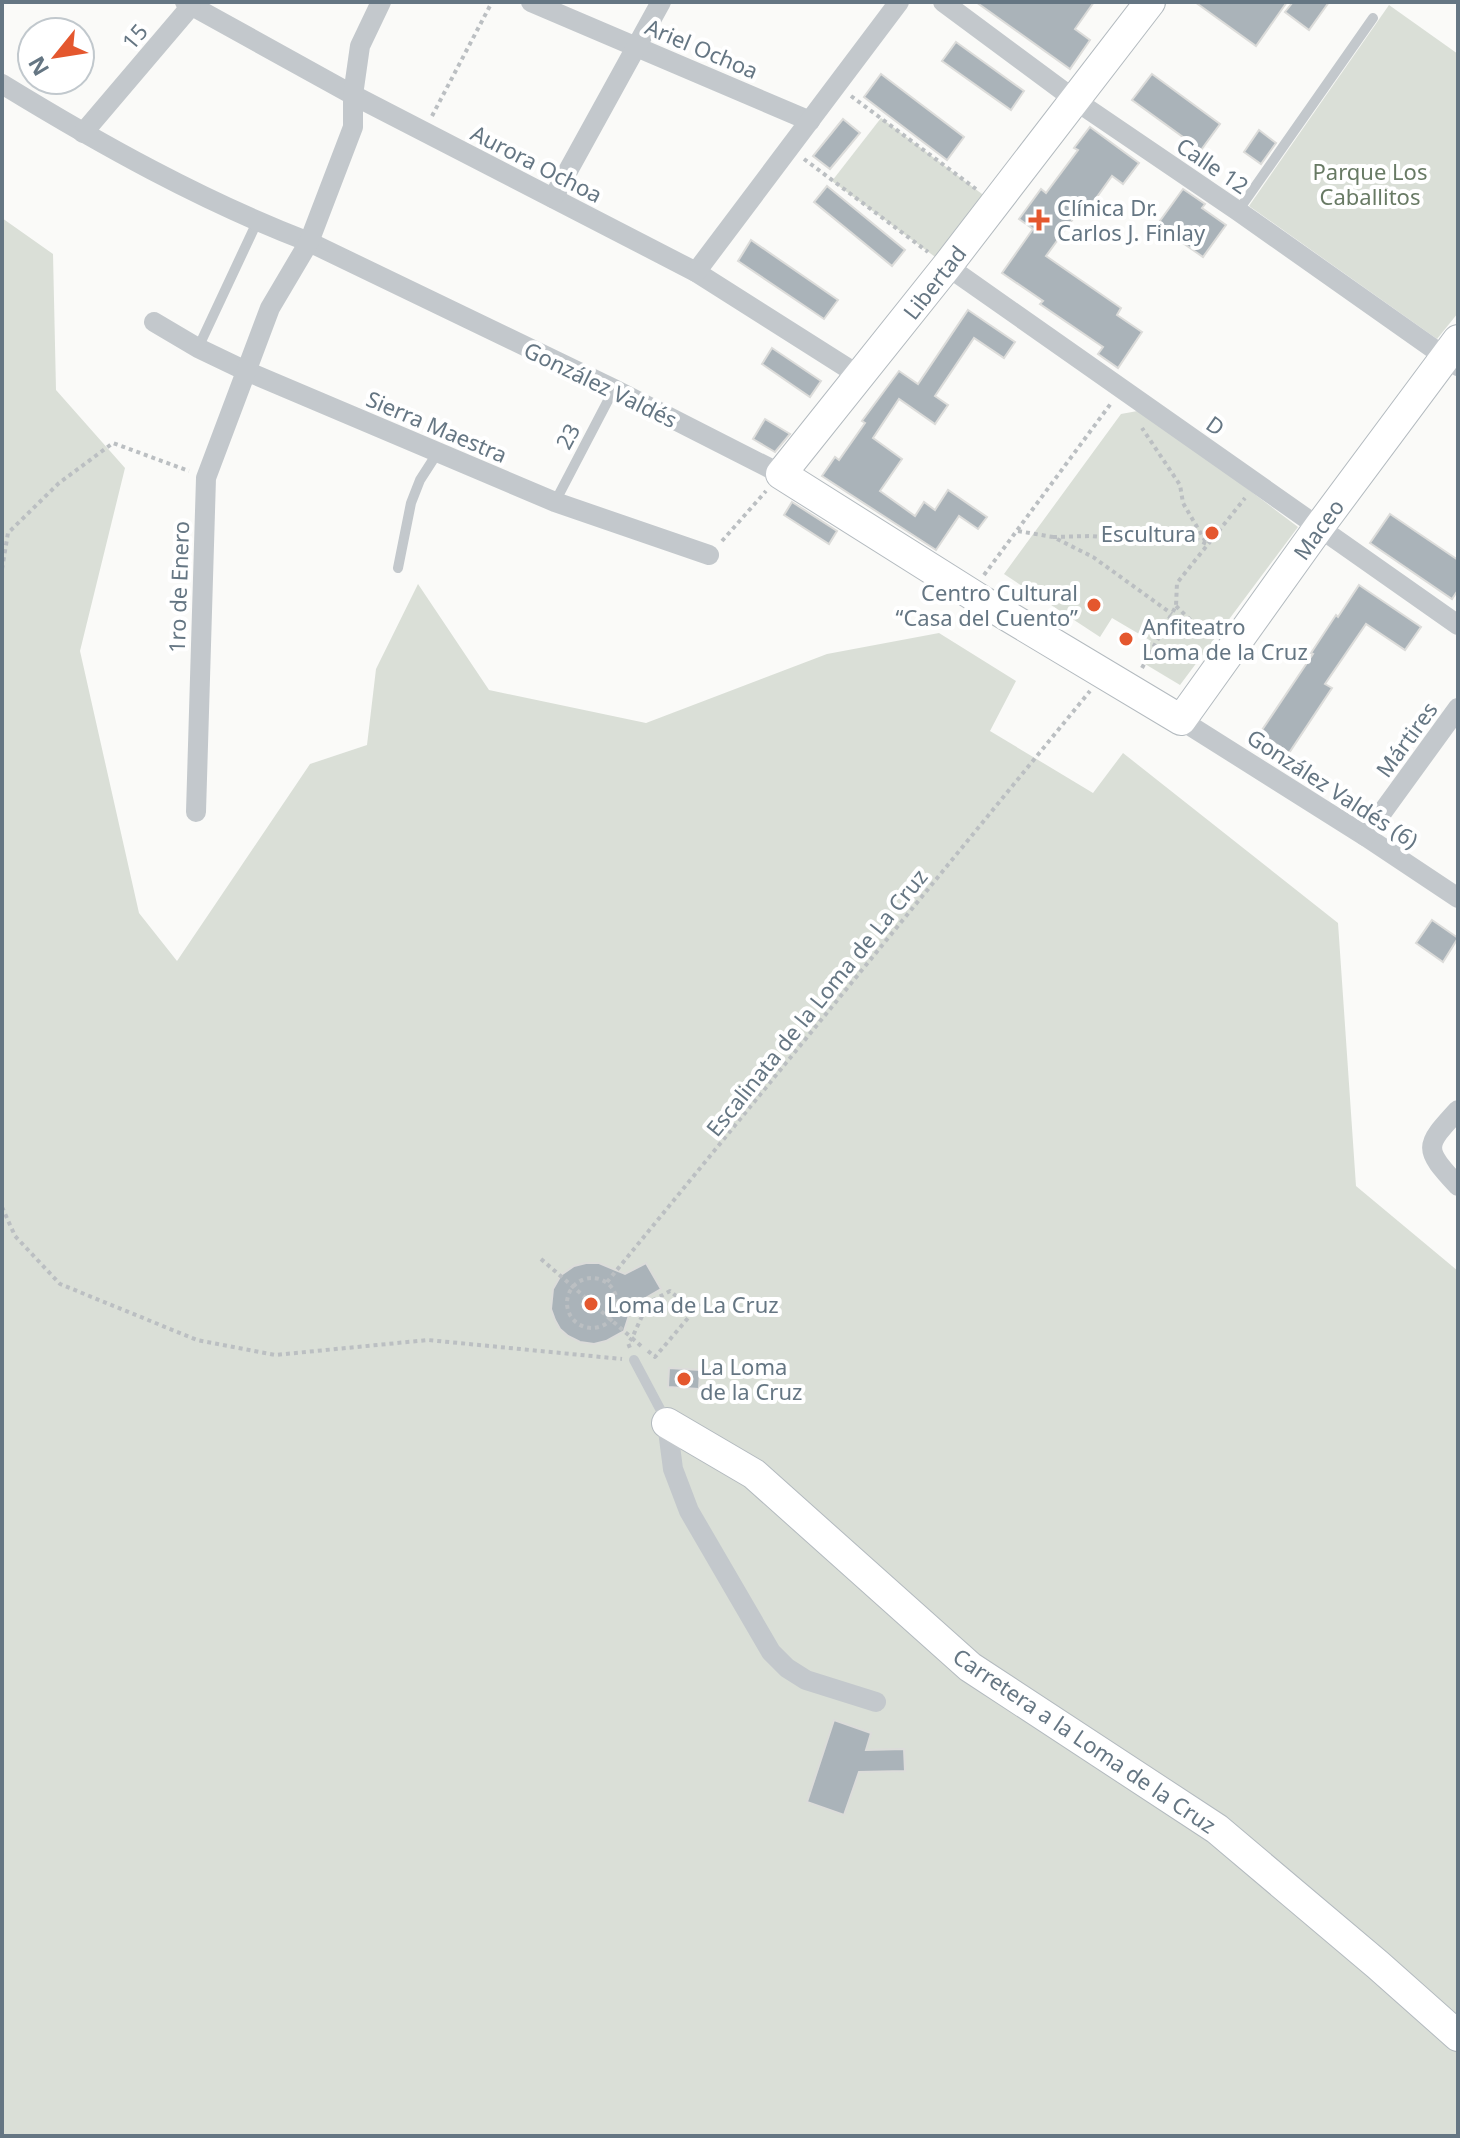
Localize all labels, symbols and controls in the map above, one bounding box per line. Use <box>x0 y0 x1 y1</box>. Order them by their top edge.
street label: Ariel Ochoa <box>641 11 763 85</box>
north arrow <box>16 16 96 96</box>
street label: 15 <box>114 17 154 55</box>
text: N <box>20 51 55 82</box>
street label: Aurora Ochoa <box>466 117 608 209</box>
street label: Calle 12 <box>1171 130 1255 200</box>
park label: Parque Los Caballitos <box>1313 156 1427 211</box>
place label: Clínica Dr. Carlos J. Finlay <box>1057 192 1206 247</box>
marker: Clínica Dr. Carlos J. Finlay <box>1028 209 1050 231</box>
street label: Libertad <box>896 239 972 325</box>
street label: González Valdés <box>519 334 683 434</box>
street label: Sierra Maestra <box>362 383 512 469</box>
street label: D <box>1201 408 1231 442</box>
street label: 23 <box>548 418 586 454</box>
street label: Maceo <box>1286 492 1350 566</box>
place label: Escultura <box>1101 518 1196 548</box>
street label: 1ro de Enero <box>161 520 195 654</box>
marker: Escultura <box>1203 524 1221 542</box>
place label: Centro Cultural “Casa del Cuento” <box>895 577 1078 632</box>
marker: Centro Cultural “Casa del Cuento” <box>1085 596 1103 614</box>
place label: Anfiteatro Loma de la Cruz <box>1142 611 1308 666</box>
marker: Anfiteatro Loma de la Cruz <box>1117 630 1135 648</box>
street label: Mártires <box>1368 695 1444 783</box>
street label: González Valdés (6) <box>1242 721 1424 855</box>
street label: Escalinata de la Loma de La Cruz <box>699 862 933 1142</box>
place label: Loma de La Cruz <box>607 1289 779 1319</box>
marker: Loma de La Cruz <box>582 1295 600 1313</box>
place label: La Loma de la Cruz <box>700 1351 802 1406</box>
marker: La Loma de la Cruz <box>675 1370 693 1388</box>
street label: Carretera a la Loma de la Cruz <box>948 1641 1222 1839</box>

